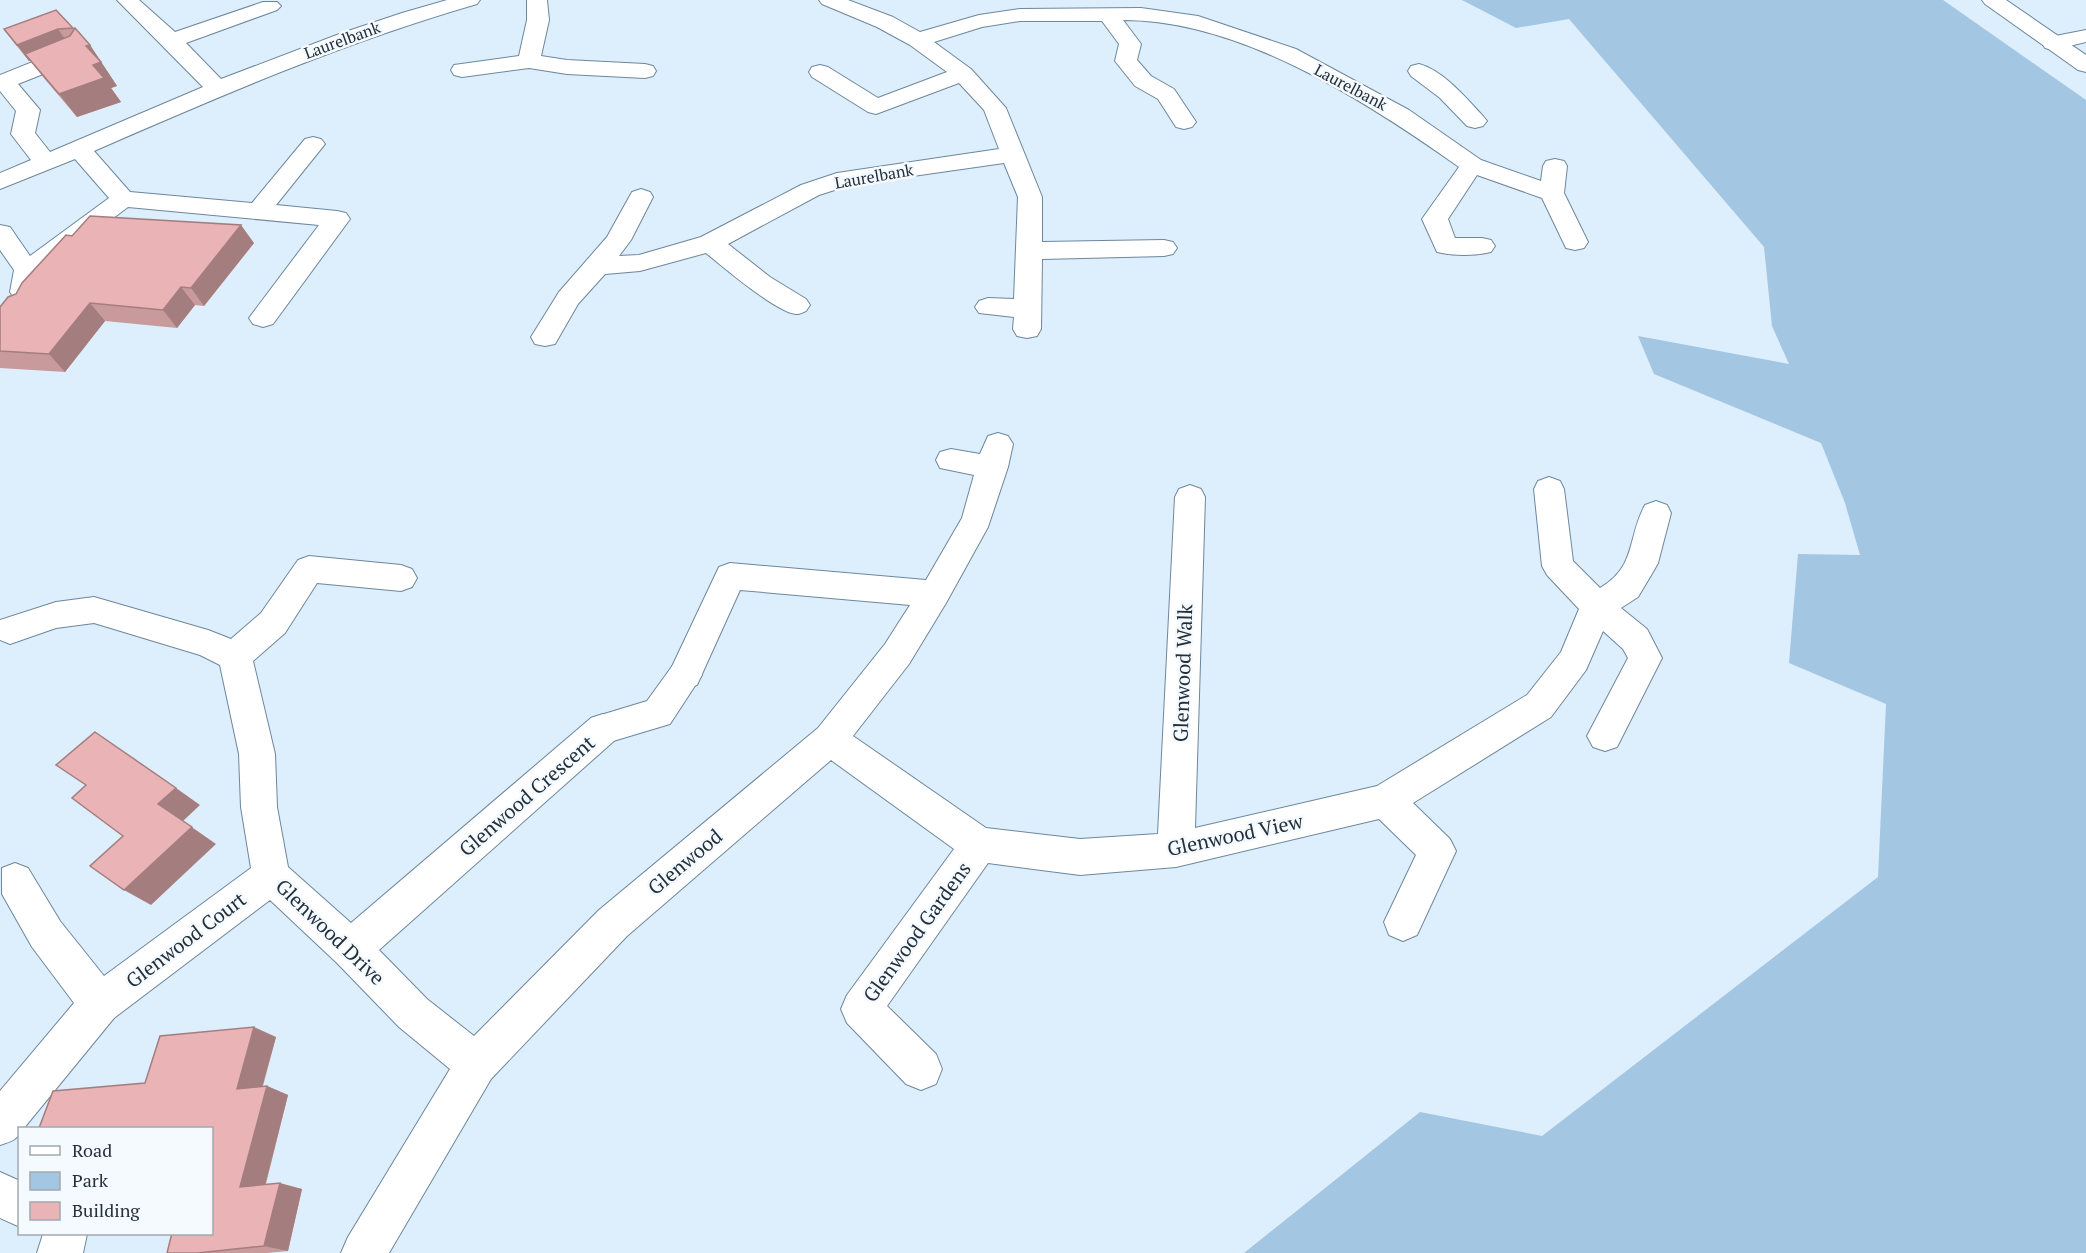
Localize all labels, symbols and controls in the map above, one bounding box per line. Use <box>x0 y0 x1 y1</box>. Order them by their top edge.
street label: Laurelbank <box>301 16 384 64</box>
street label: Laurelbank <box>1311 59 1392 116</box>
street label: Laurelbank <box>833 158 916 194</box>
street label: Glenwood Walk <box>1167 603 1198 742</box>
street label: Glenwood Crescent <box>453 729 601 862</box>
street label: Glenwood View <box>1165 807 1306 862</box>
street label: Glenwood <box>642 823 728 901</box>
street label: Glenwood Gardens <box>856 856 977 1007</box>
street label: Glenwood Drive <box>270 873 391 991</box>
street label: Glenwood Court <box>120 885 252 994</box>
legend <box>18 1127 213 1235</box>
text: Road <box>72 1138 112 1162</box>
text: Park <box>72 1168 109 1192</box>
text: Building <box>72 1198 140 1222</box>

